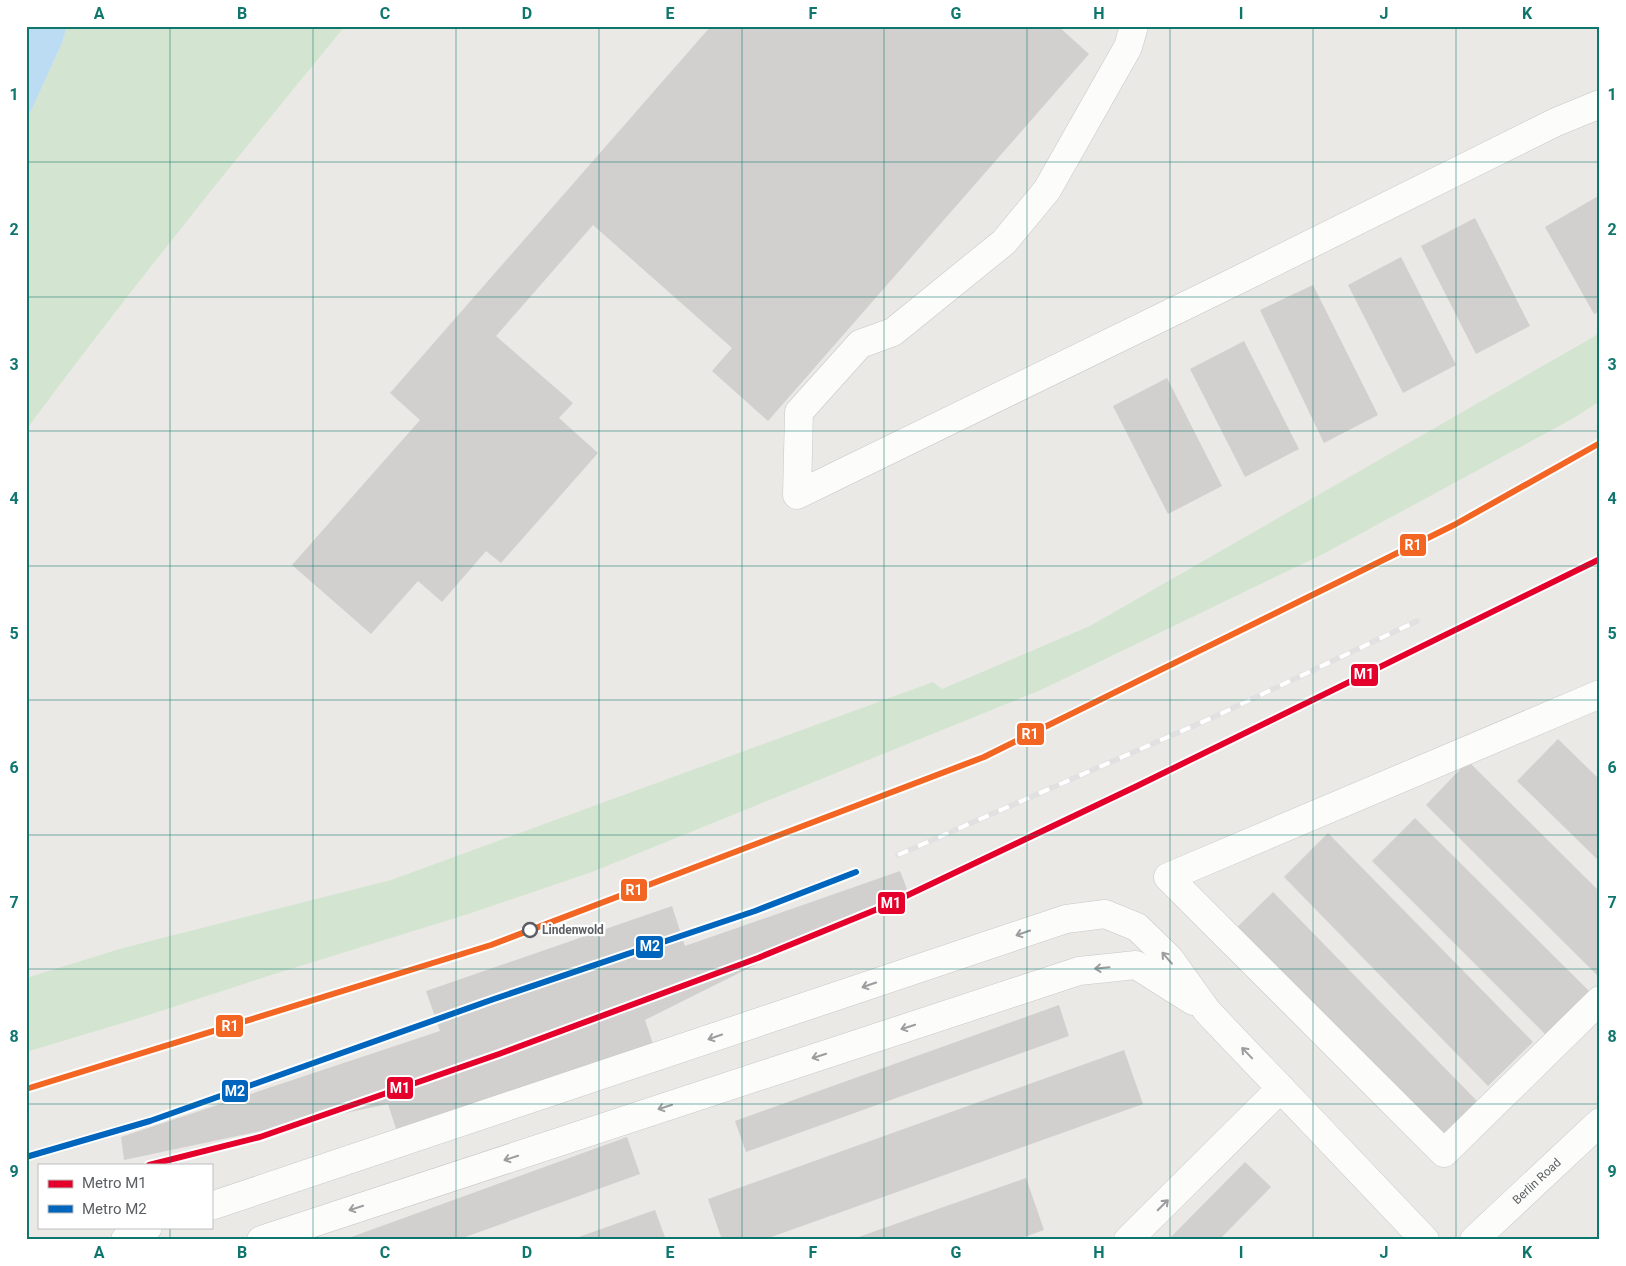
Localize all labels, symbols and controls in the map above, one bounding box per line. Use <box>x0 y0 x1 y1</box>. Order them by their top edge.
text: A <box>94 4 105 23</box>
text: B <box>237 4 247 23</box>
text: C <box>380 4 390 23</box>
text: D <box>522 4 532 23</box>
text: E <box>666 4 675 23</box>
text: F <box>809 4 818 23</box>
text: G <box>951 4 962 23</box>
text: H <box>1093 4 1105 23</box>
text: I <box>1239 4 1243 23</box>
text: J <box>1380 4 1388 23</box>
text: K <box>1522 4 1533 23</box>
text: 1 <box>9 85 19 104</box>
text: 1 <box>1607 85 1617 104</box>
text: 2 <box>9 220 19 239</box>
text: 2 <box>1607 220 1617 239</box>
text: 3 <box>9 355 19 374</box>
text: 3 <box>1607 355 1617 374</box>
text: 4 <box>9 489 19 508</box>
text: 4 <box>1607 489 1617 508</box>
line badge: R1 <box>1399 533 1427 557</box>
text: R1 <box>1404 537 1422 553</box>
text: 5 <box>9 624 19 643</box>
text: 5 <box>1607 624 1617 643</box>
line badge: M1 <box>1350 663 1379 687</box>
text: M1 <box>1354 666 1374 682</box>
line badge: R1 <box>1016 722 1045 746</box>
text: R1 <box>1021 726 1039 742</box>
text: 6 <box>9 758 19 777</box>
text: 6 <box>1607 758 1617 777</box>
line badge: R1 <box>620 878 648 902</box>
text: R1 <box>625 882 643 898</box>
line badge: M1 <box>877 891 906 915</box>
text: 7 <box>9 893 19 912</box>
text: 7 <box>1607 893 1617 912</box>
text: M1 <box>881 895 901 911</box>
marker: Lindenwold <box>522 922 538 938</box>
place label: Lindenwold <box>542 923 604 937</box>
one-way arrow <box>1016 929 1032 938</box>
line badge: M2 <box>635 935 664 959</box>
text: M2 <box>640 938 660 954</box>
one-way arrow <box>1162 952 1173 965</box>
one-way arrow <box>1094 964 1110 973</box>
one-way arrow <box>862 981 878 990</box>
line badge: R1 <box>215 1014 244 1038</box>
text: R1 <box>221 1018 239 1034</box>
one-way arrow <box>901 1023 916 1032</box>
text: 8 <box>9 1027 19 1046</box>
text: 8 <box>1607 1027 1617 1046</box>
one-way arrow <box>708 1033 724 1042</box>
one-way arrow <box>1241 1046 1253 1059</box>
one-way arrow <box>812 1052 828 1061</box>
line badge: M1 <box>386 1076 414 1100</box>
line badge: M2 <box>221 1079 249 1103</box>
text: M1 <box>390 1080 410 1096</box>
text: M2 <box>225 1083 245 1099</box>
one-way arrow <box>658 1103 673 1112</box>
one-way arrow <box>503 1153 519 1163</box>
street label: Berlin Road <box>1510 1155 1564 1207</box>
text: 9 <box>9 1162 19 1181</box>
text: 9 <box>1607 1162 1617 1181</box>
legend <box>38 1164 212 1228</box>
text: Metro M1 <box>82 1174 147 1192</box>
one-way arrow <box>1157 1199 1169 1212</box>
text: Metro M2 <box>82 1200 147 1218</box>
one-way arrow <box>349 1204 365 1214</box>
text: A <box>94 1243 105 1262</box>
text: B <box>237 1243 247 1262</box>
text: C <box>380 1243 390 1262</box>
text: D <box>522 1243 532 1262</box>
text: E <box>666 1243 675 1262</box>
text: F <box>809 1243 818 1262</box>
text: G <box>951 1243 962 1262</box>
text: H <box>1093 1243 1105 1262</box>
text: I <box>1239 1243 1243 1262</box>
text: J <box>1380 1243 1388 1262</box>
text: K <box>1522 1243 1533 1262</box>

